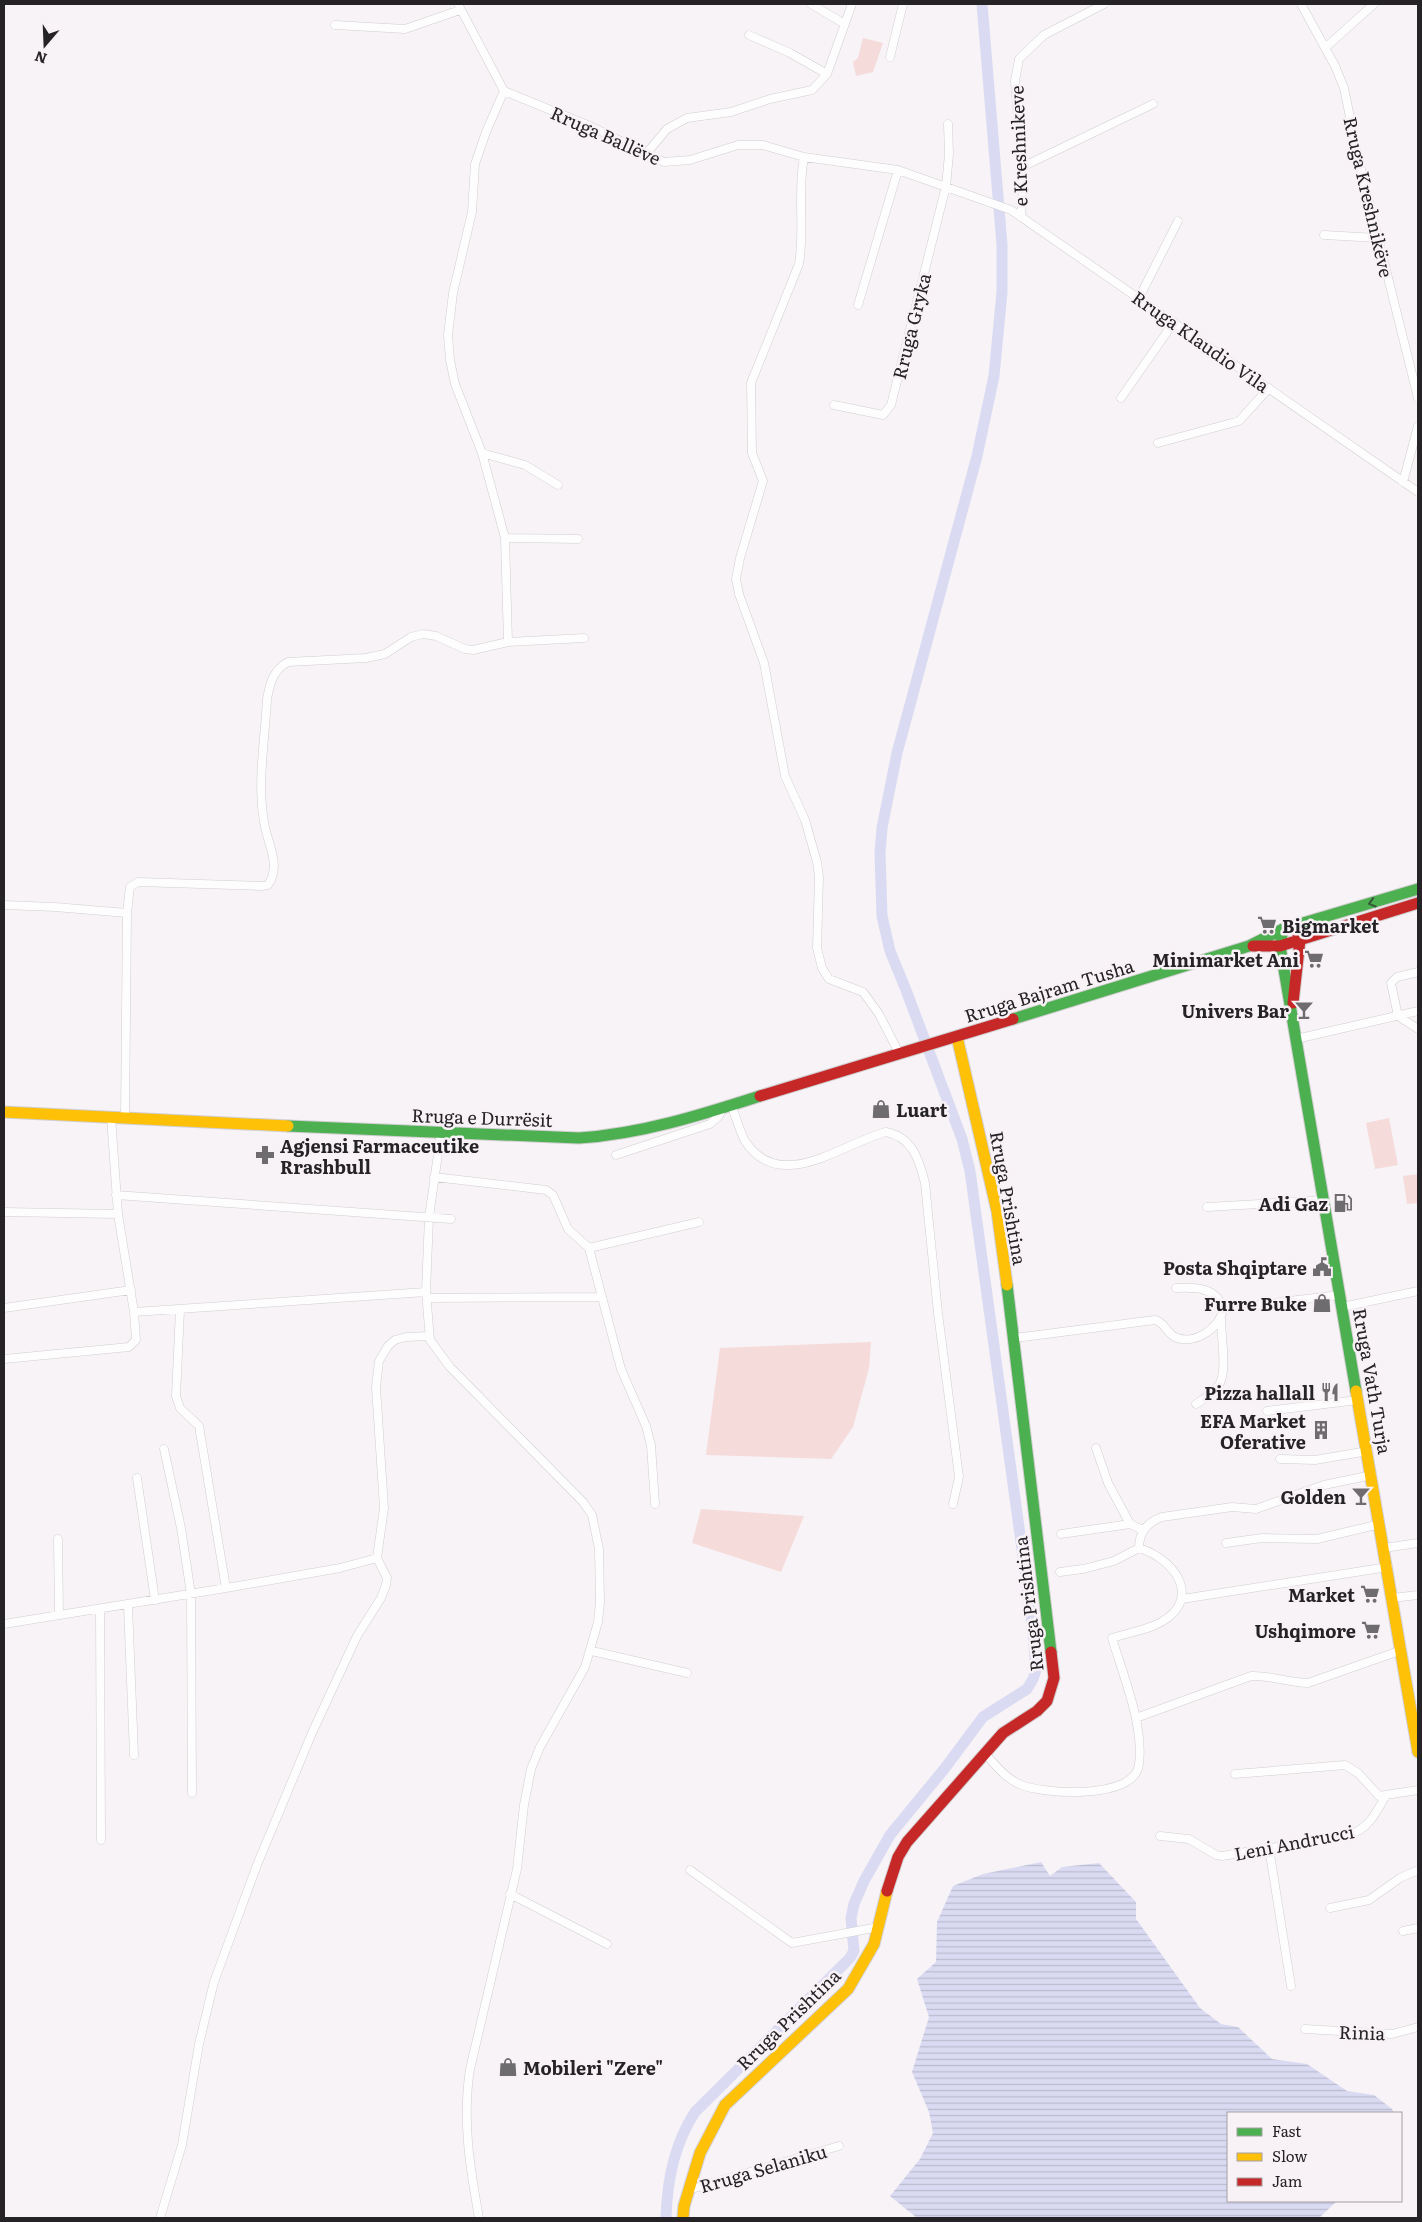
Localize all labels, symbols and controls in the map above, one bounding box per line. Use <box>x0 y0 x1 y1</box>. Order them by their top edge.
north arrow <box>20 20 70 70</box>
text: N <box>31 47 49 70</box>
street label: e Kreshnikeve <box>1002 85 1034 207</box>
street label: Rruga Ballëve <box>547 99 665 171</box>
street label: Rruga Kreshnikëve <box>1337 114 1401 280</box>
street label: Rruga Gryka <box>885 270 937 382</box>
street label: Rruga Klaudio Vila <box>1127 283 1275 399</box>
one-way arrow <box>1368 897 1376 907</box>
place label: Bigmarket <box>1282 912 1379 939</box>
supermarket icon: Bigmarket <box>1256 914 1278 936</box>
place label: Minimarket Ani <box>1152 946 1299 973</box>
supermarket icon: Minimarket Ani <box>1303 948 1325 970</box>
street label: Rruga Bajram Tusha <box>961 951 1137 1029</box>
place label: Univers Bar <box>1181 997 1289 1024</box>
bar icon: Univers Bar <box>1293 999 1315 1021</box>
place label: Luart <box>896 1096 947 1123</box>
shop icon: Luart <box>870 1098 892 1120</box>
street label: Rruga e Durrësit <box>411 1101 554 1133</box>
street label: Rruga Prishtina <box>984 1129 1034 1267</box>
place label: Agjensi Farmaceutike Rrashbull <box>280 1132 479 1180</box>
pharmacy icon: Agjensi Farmaceutike Rrashbull <box>254 1144 276 1166</box>
place label: Adi Gaz <box>1259 1190 1328 1217</box>
fuel station icon: Adi Gaz <box>1332 1192 1354 1214</box>
place label: Posta Shqiptare <box>1163 1254 1307 1281</box>
public building icon: Posta Shqiptare <box>1311 1256 1333 1278</box>
place label: Furre Buke <box>1204 1290 1307 1317</box>
shop icon: Furre Buke <box>1311 1292 1333 1314</box>
street label: Rruga Vath Turja <box>1347 1306 1399 1456</box>
place label: Pizza hallall <box>1204 1379 1315 1406</box>
restaurant icon: Pizza hallall <box>1319 1381 1341 1403</box>
place label: EFA Market Oferative <box>1200 1407 1306 1455</box>
building icon: EFA Market Oferative <box>1310 1419 1332 1441</box>
place label: Golden <box>1280 1483 1346 1510</box>
bar icon: Golden <box>1350 1485 1372 1507</box>
street label: Rruga Prishtina <box>1006 1535 1050 1673</box>
place label: Market <box>1288 1581 1355 1608</box>
supermarket icon: Market <box>1359 1583 1381 1605</box>
place label: Ushqimore <box>1254 1617 1356 1644</box>
supermarket icon: Ushqimore <box>1360 1619 1382 1641</box>
street label: Leni Andrucci <box>1232 1817 1356 1867</box>
street label: Rruga Prishtina <box>730 1962 846 2076</box>
street label: Rinia <box>1338 2018 1386 2046</box>
place label: Mobileri "Zere" <box>523 2054 663 2081</box>
shop icon: Mobileri "Zere" <box>497 2056 519 2078</box>
legend <box>1227 2112 1402 2202</box>
text: Fast <box>1272 2119 1301 2142</box>
street label: Rruga Selaniku <box>696 2137 830 2199</box>
text: Slow <box>1272 2144 1307 2167</box>
text: Jam <box>1272 2169 1303 2192</box>

